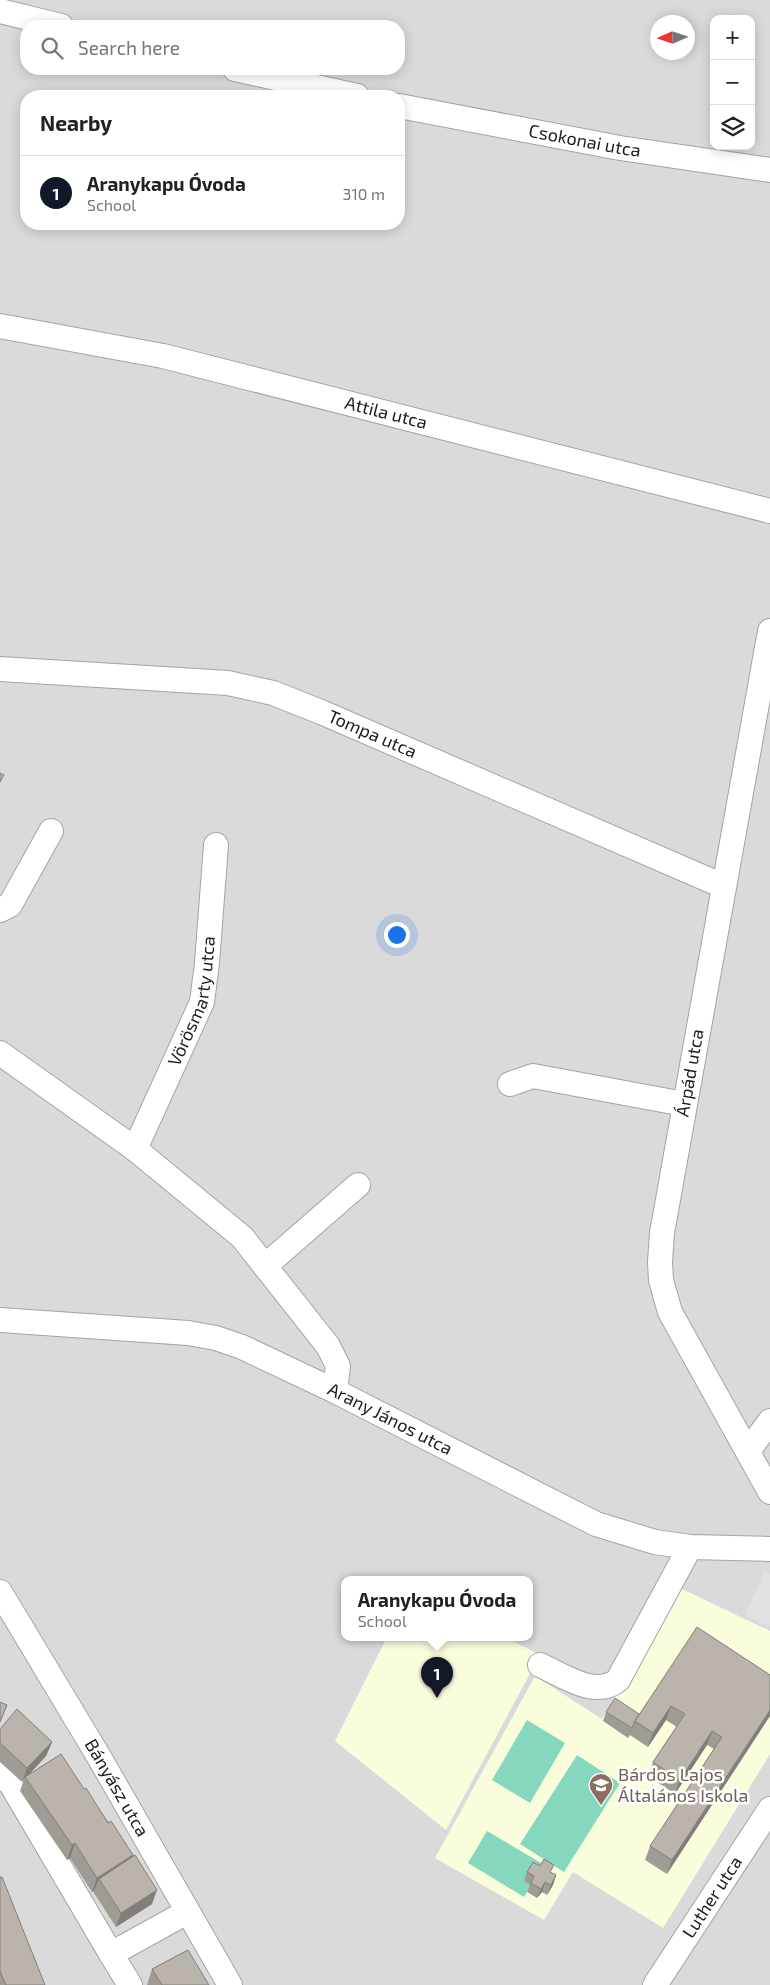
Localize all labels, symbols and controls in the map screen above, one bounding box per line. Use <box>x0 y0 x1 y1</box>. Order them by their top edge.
north arrow <box>650 15 695 60</box>
map controls <box>710 15 755 150</box>
button: + <box>710 15 755 60</box>
search box <box>20 20 405 75</box>
icon: search <box>38 34 66 62</box>
text: Search here <box>78 36 180 59</box>
button: − <box>710 60 755 105</box>
button: layers <box>710 105 755 150</box>
text: Nearby <box>40 110 112 135</box>
street label: Csokonai utca <box>527 119 642 161</box>
text: Aranykapu Óvoda <box>87 172 246 195</box>
text: 1 <box>53 184 59 203</box>
text: 310 m <box>343 184 385 203</box>
text: School <box>87 195 136 214</box>
street label: Attila utca <box>343 391 430 433</box>
street label: Tompa utca <box>325 704 420 762</box>
your location <box>384 922 410 948</box>
street label: Vörösmarty utca <box>162 935 219 1069</box>
street label: Árpád utca <box>670 1027 708 1118</box>
street label: Arany János utca <box>324 1377 457 1459</box>
popup <box>341 1576 533 1641</box>
text: Aranykapu Óvoda <box>358 1588 516 1611</box>
text: School <box>358 1611 407 1630</box>
pin: 1 <box>421 1657 453 1698</box>
street label: Bányász utca <box>81 1735 154 1840</box>
place label: Bárdos Lajos Általános Iskola <box>618 1763 748 1806</box>
school or university icon: Bárdos Lajos Általános Iskola <box>588 1772 614 1806</box>
street label: Luther utca <box>677 1852 746 1942</box>

